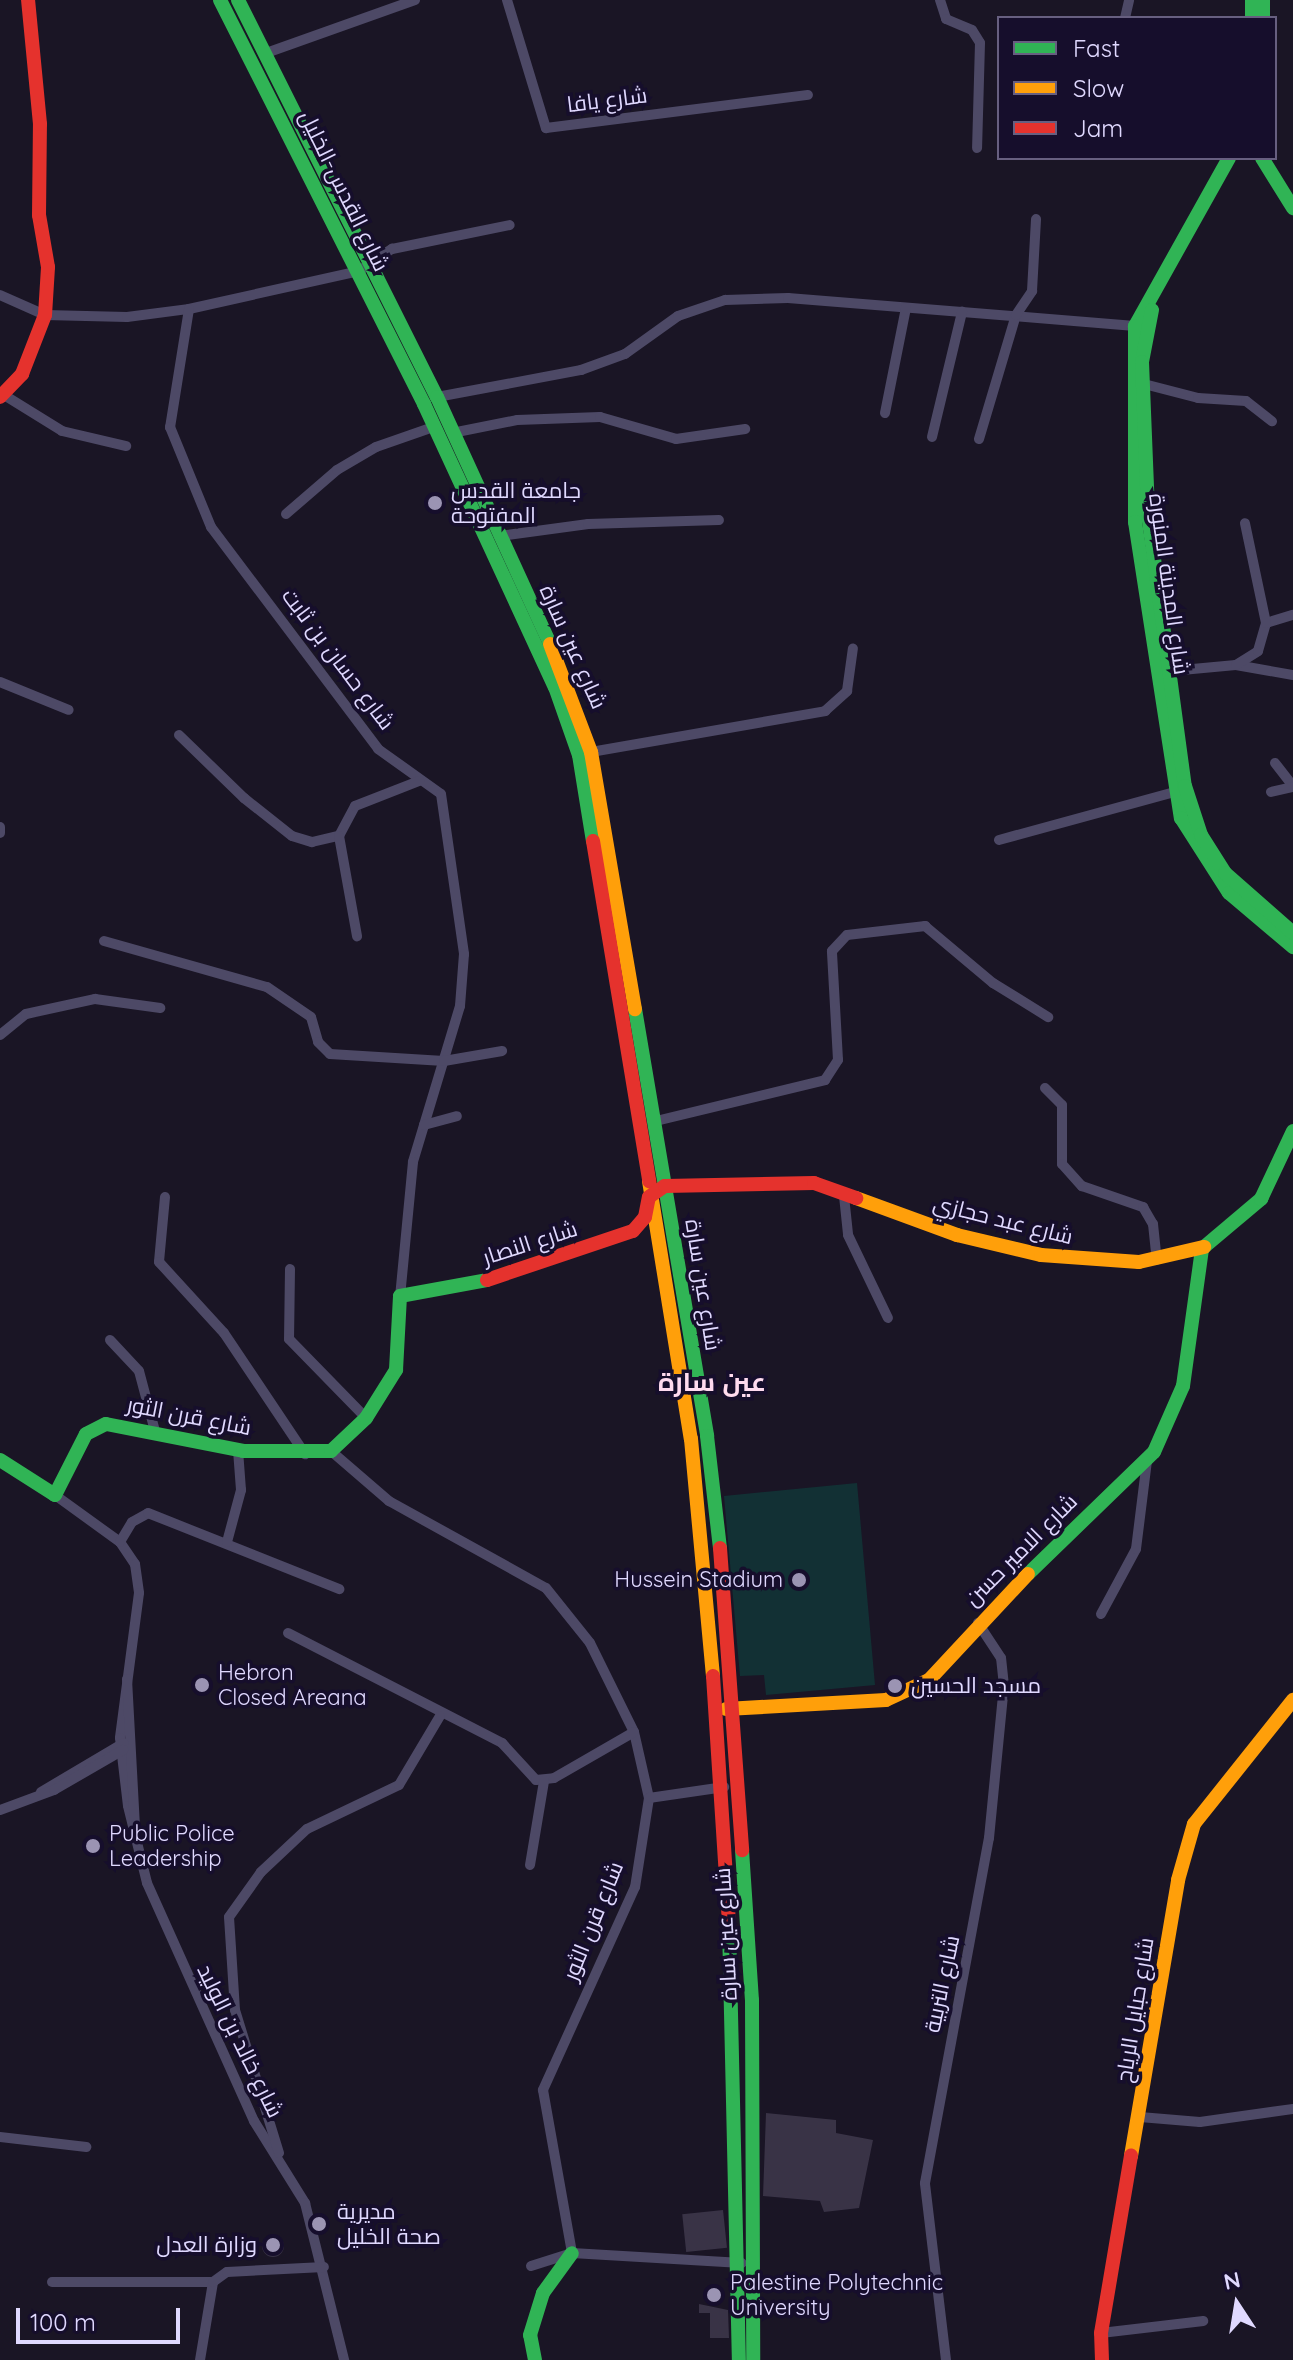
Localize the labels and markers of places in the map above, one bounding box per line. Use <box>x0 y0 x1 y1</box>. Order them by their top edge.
place label: جامعة القدس المفتوحة <box>451 477 581 528</box>
marker: جامعة القدس المفتوحة <box>426 494 444 512</box>
place label: Hussein Stadium <box>614 1567 783 1593</box>
marker: Hussein Stadium <box>790 1571 808 1589</box>
place label: Hebron Closed Areana <box>218 1659 367 1710</box>
place label: مسجد الحسين <box>911 1673 1041 1699</box>
marker: Hebron Closed Areana <box>193 1676 211 1694</box>
marker: مسجد الحسين <box>886 1677 904 1695</box>
place label: Public Police Leadership <box>109 1820 235 1872</box>
marker: Public Police Leadership <box>84 1837 102 1855</box>
place label: مديرية صحة الخليل <box>337 2198 441 2250</box>
marker: مديرية صحة الخليل <box>308 2213 330 2235</box>
place label: وزارة العدل <box>156 2232 257 2258</box>
marker: وزارة العدل <box>264 2236 282 2254</box>
place label: Palestine Polytechnic University <box>730 2269 943 2320</box>
marker: Palestine Polytechnic University <box>705 2286 723 2304</box>

